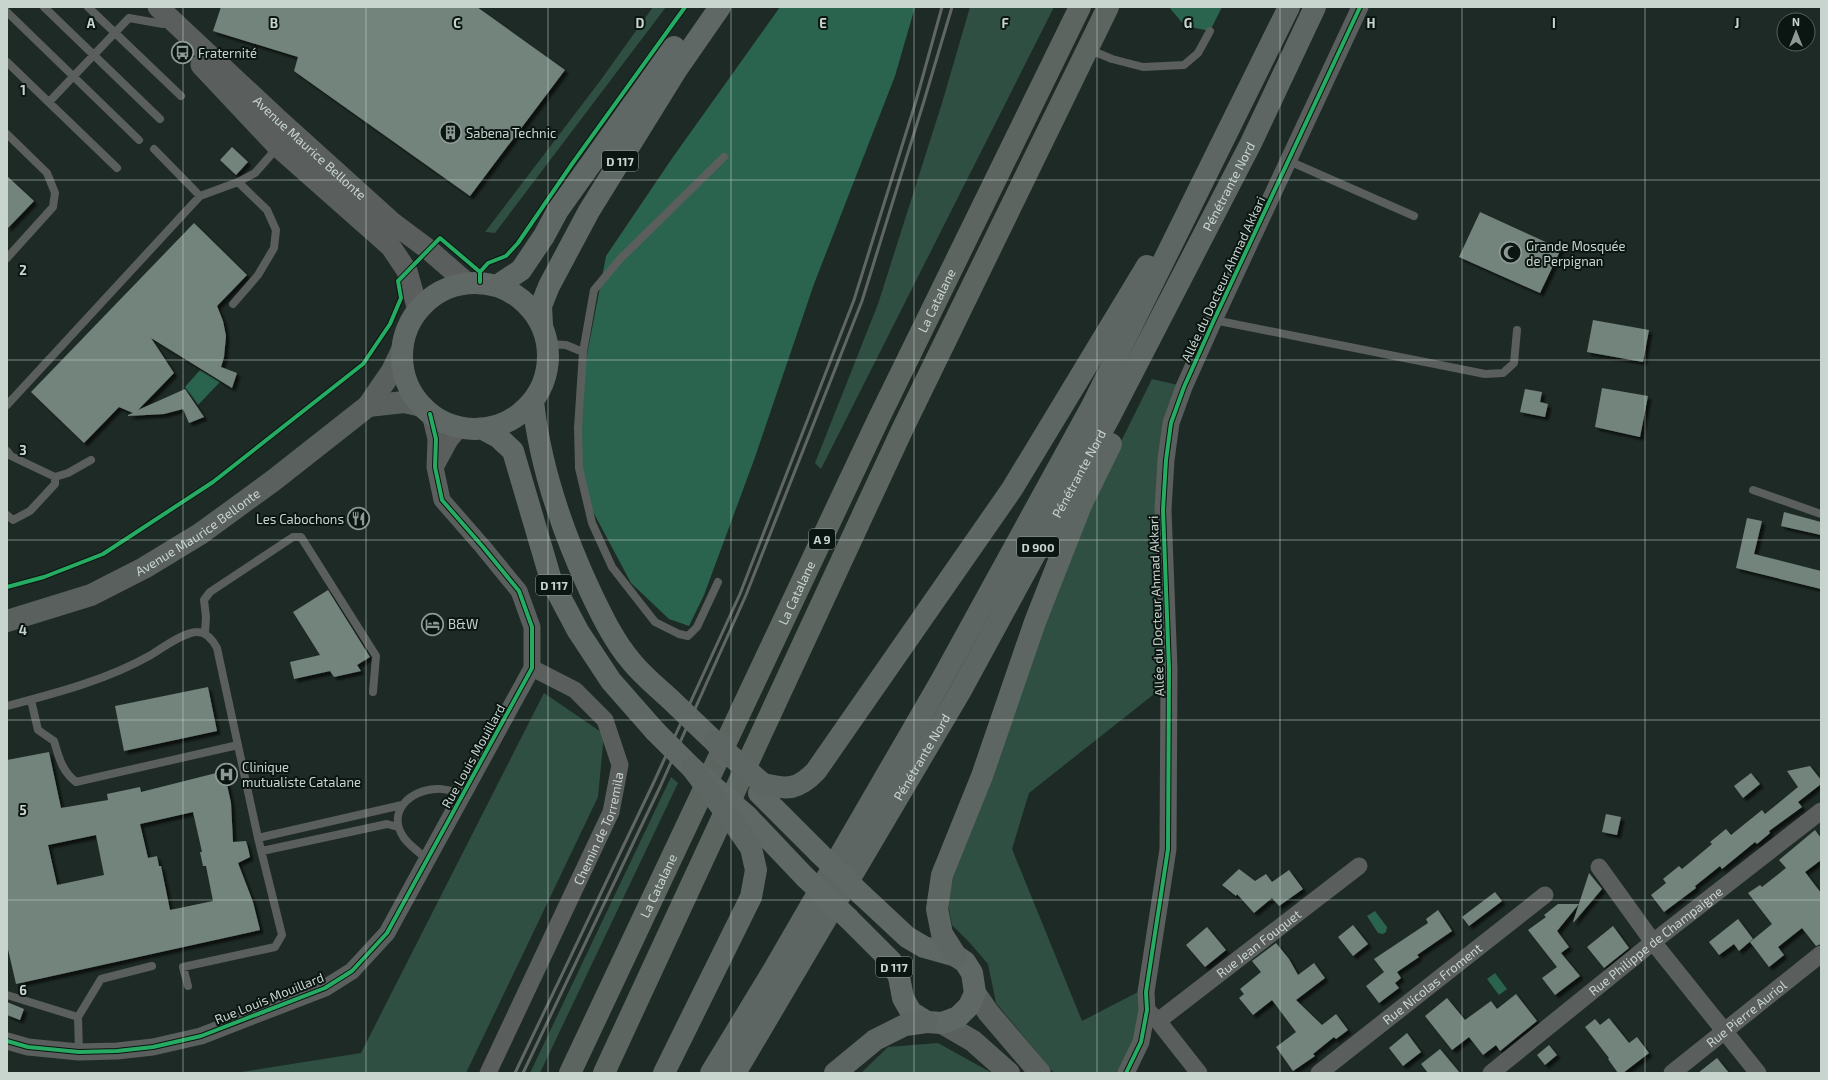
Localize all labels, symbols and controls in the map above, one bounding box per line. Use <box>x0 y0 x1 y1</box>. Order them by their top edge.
north arrow <box>1776 12 1816 52</box>
text: A <box>87 15 96 31</box>
text: B <box>270 15 278 31</box>
text: C <box>453 15 461 31</box>
text: D <box>636 15 645 31</box>
text: E <box>819 15 827 31</box>
text: F <box>1001 15 1009 31</box>
text: G <box>1184 15 1192 31</box>
text: H <box>1367 15 1376 31</box>
text: I <box>1552 15 1556 31</box>
text: J <box>1735 15 1739 31</box>
text: N <box>1792 15 1800 28</box>
bus stop icon: Fraternité <box>170 40 196 66</box>
place label: Fraternité <box>198 45 257 61</box>
text: 1 <box>20 82 26 98</box>
street label: Avenue Maurice Bellonte <box>250 92 370 203</box>
building icon: Sabena Technic <box>437 120 463 146</box>
place label: Sabena Technic <box>466 125 556 141</box>
street label: Pénétrante Nord <box>1199 139 1258 234</box>
road number: D 117 <box>602 151 638 171</box>
street label: Allée du Docteur Ahmad Akkari <box>1178 194 1268 364</box>
place label: Grande Mosquée de Perpignan <box>1526 238 1626 269</box>
mosque icon: Grande Mosquée de Perpignan <box>1497 240 1523 266</box>
text: 2 <box>19 262 27 278</box>
street label: La Catalane <box>914 266 959 335</box>
street label: Pénétrante Nord <box>1048 427 1109 520</box>
text: 3 <box>19 442 27 458</box>
street label: Avenue Maurice Bellonte <box>133 485 263 579</box>
restaurant icon: Les Cabochons <box>346 506 372 532</box>
place label: Les Cabochons <box>256 511 344 527</box>
street label: Allée du Docteur Ahmad Akkari <box>1145 515 1167 697</box>
road number: A 9 <box>809 529 835 549</box>
road number: D 900 <box>1017 537 1059 557</box>
street label: La Catalane <box>775 558 818 627</box>
road number: D 117 <box>536 575 572 595</box>
hotel icon: B&W <box>420 611 446 637</box>
place label: B&W <box>448 616 478 632</box>
text: 4 <box>19 622 27 638</box>
street label: Rue Louis Mouillard <box>438 701 508 811</box>
street label: Pénétrante Nord <box>890 711 953 803</box>
place label: Clinique mutualiste Catalane <box>242 759 361 790</box>
hospital icon: Clinique mutualiste Catalane <box>213 761 239 787</box>
street label: Chemin de Torremila <box>570 771 627 888</box>
text: 5 <box>19 802 27 818</box>
street label: La Catalane <box>636 851 680 920</box>
street label: Rue Philippe de Champaigne <box>1585 883 1726 999</box>
street label: Rue Jean Fouquet <box>1213 906 1304 981</box>
street label: Rue Nicolas Froment <box>1379 940 1485 1028</box>
road number: D 117 <box>876 957 912 977</box>
street label: Rue Louis Mouillard <box>212 969 326 1027</box>
street label: Rue Pierre Auriol <box>1703 977 1790 1051</box>
text: 6 <box>19 982 27 998</box>

